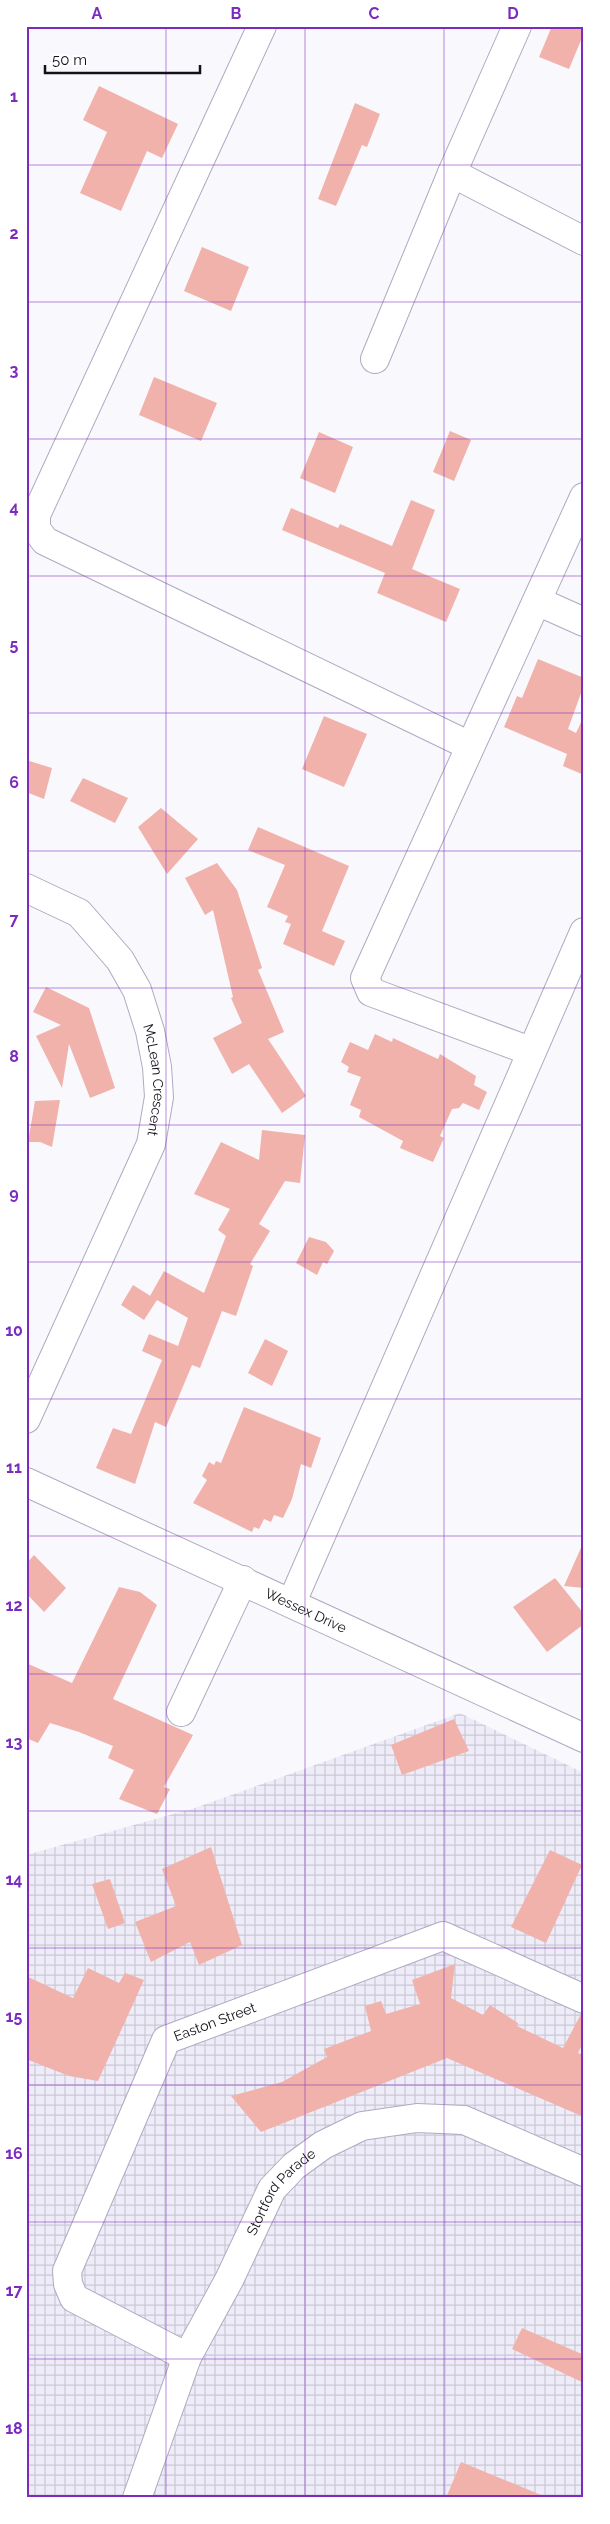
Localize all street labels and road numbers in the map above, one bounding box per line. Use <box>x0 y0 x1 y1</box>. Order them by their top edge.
street label: McLean Crescent <box>140 1022 167 1138</box>
street label: Wessex Drive <box>263 1585 349 1636</box>
street label: Easton Street <box>171 1999 258 2044</box>
street label: Stortford Parade <box>243 2145 318 2238</box>

